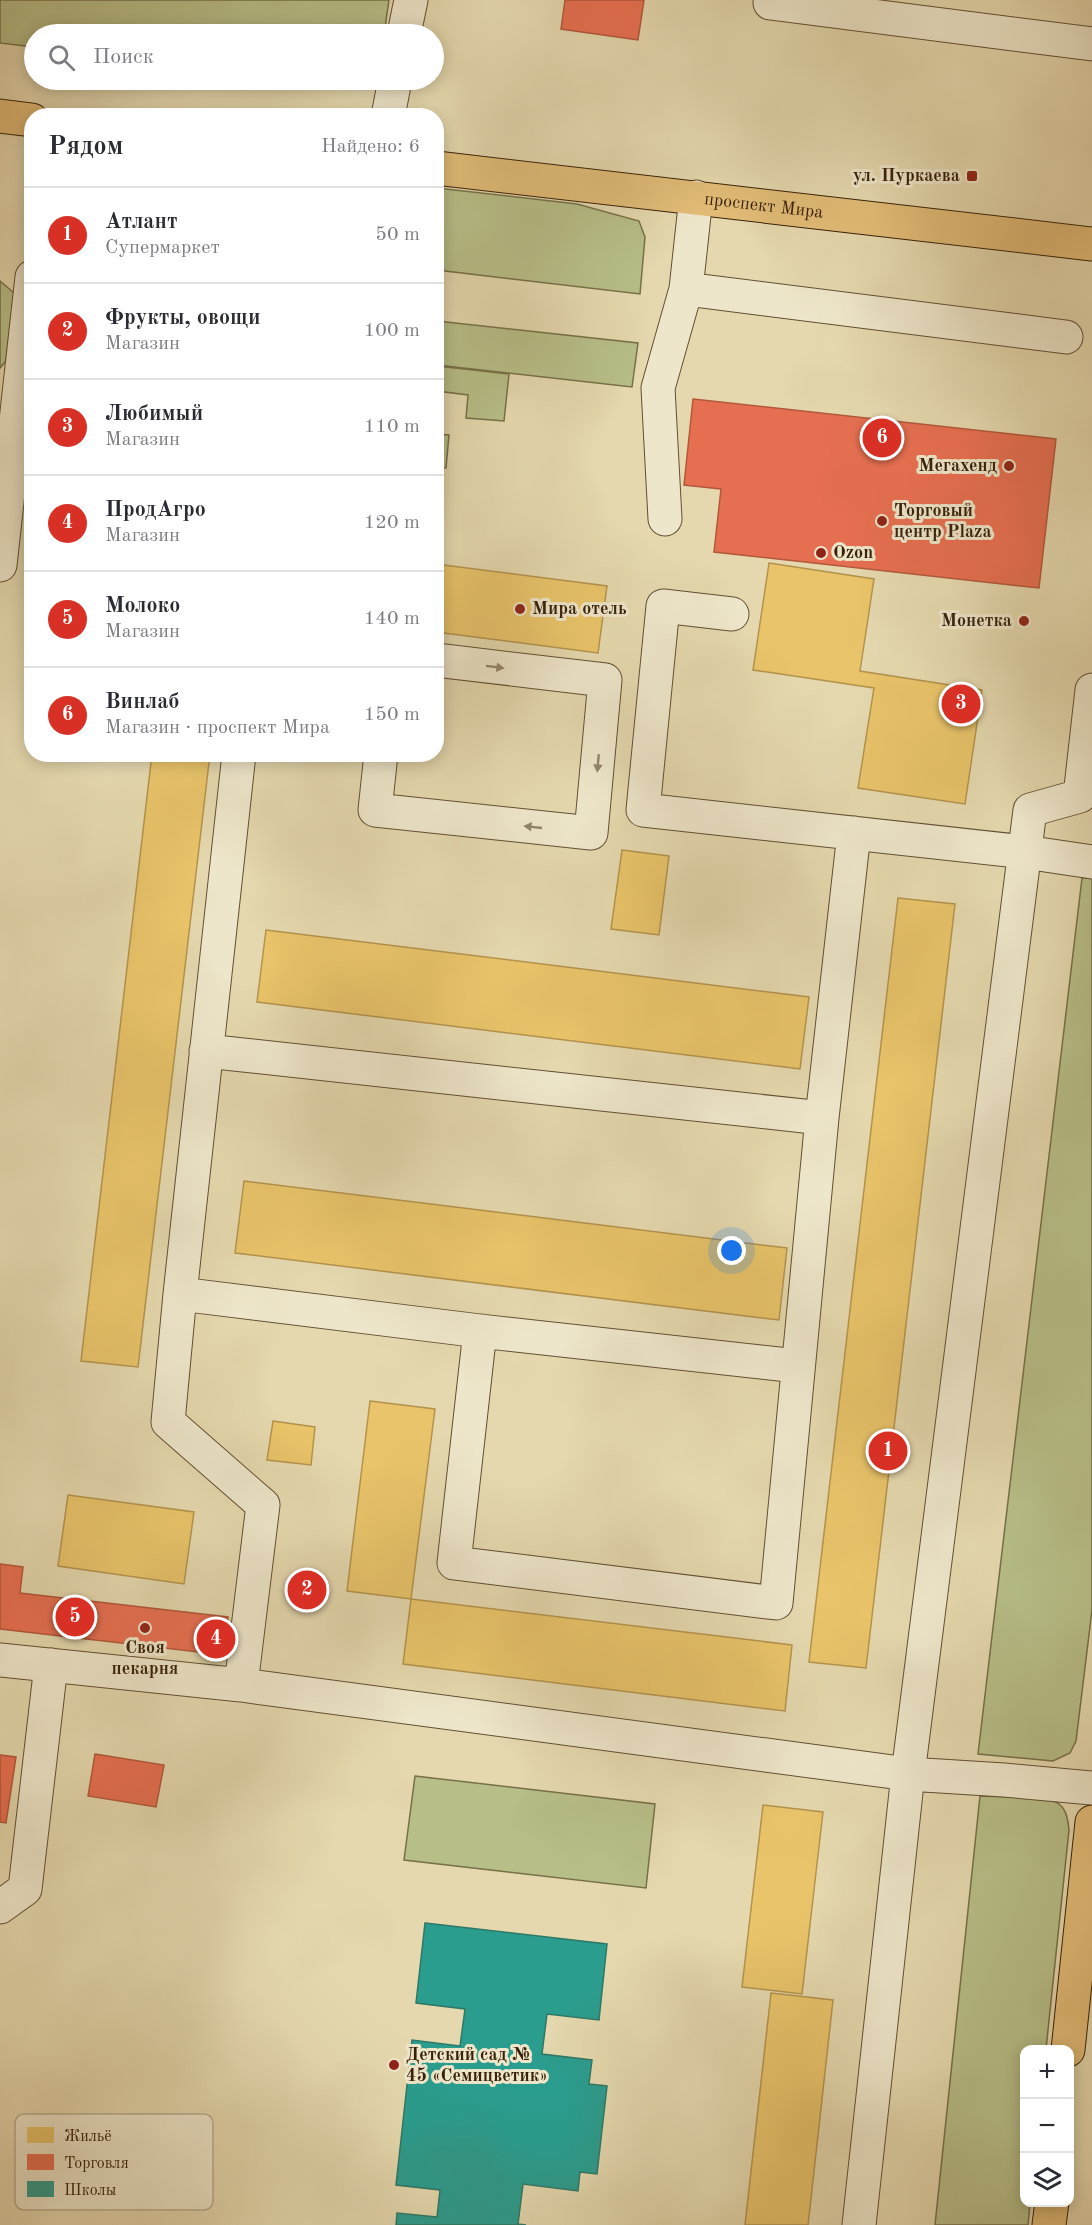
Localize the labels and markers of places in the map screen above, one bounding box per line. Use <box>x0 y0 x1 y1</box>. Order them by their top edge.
place label: ул. Пуркаева <box>853 167 960 185</box>
marker: ул. Пуркаева <box>965 169 979 183</box>
pin: 6 <box>862 416 902 460</box>
place label: Мегахенд <box>919 457 997 475</box>
marker: Мегахенд <box>1002 459 1016 473</box>
place label: Торговый центр Plaza <box>894 502 992 541</box>
marker: Торговый центр Plaza <box>875 514 889 528</box>
place label: Ozon <box>833 544 873 562</box>
marker: Ozon <box>814 546 828 560</box>
place label: Мира отель <box>532 600 627 618</box>
marker: Мира отель <box>513 602 527 616</box>
place label: Монетка <box>941 612 1012 630</box>
marker: Монетка <box>1017 614 1031 628</box>
pin: 3 <box>942 682 980 726</box>
pin: 1 <box>868 1428 908 1474</box>
pin: 2 <box>288 1568 326 1612</box>
pin: 5 <box>56 1594 94 1640</box>
pin: 4 <box>196 1616 236 1662</box>
marker: Своя пекарня <box>138 1621 152 1635</box>
place label: Своя пекарня <box>112 1639 178 1678</box>
place label: Детский сад № 45 «Семицветик» <box>406 2046 548 2085</box>
marker: Детский сад № 45 «Семицветик» <box>387 2058 401 2072</box>

